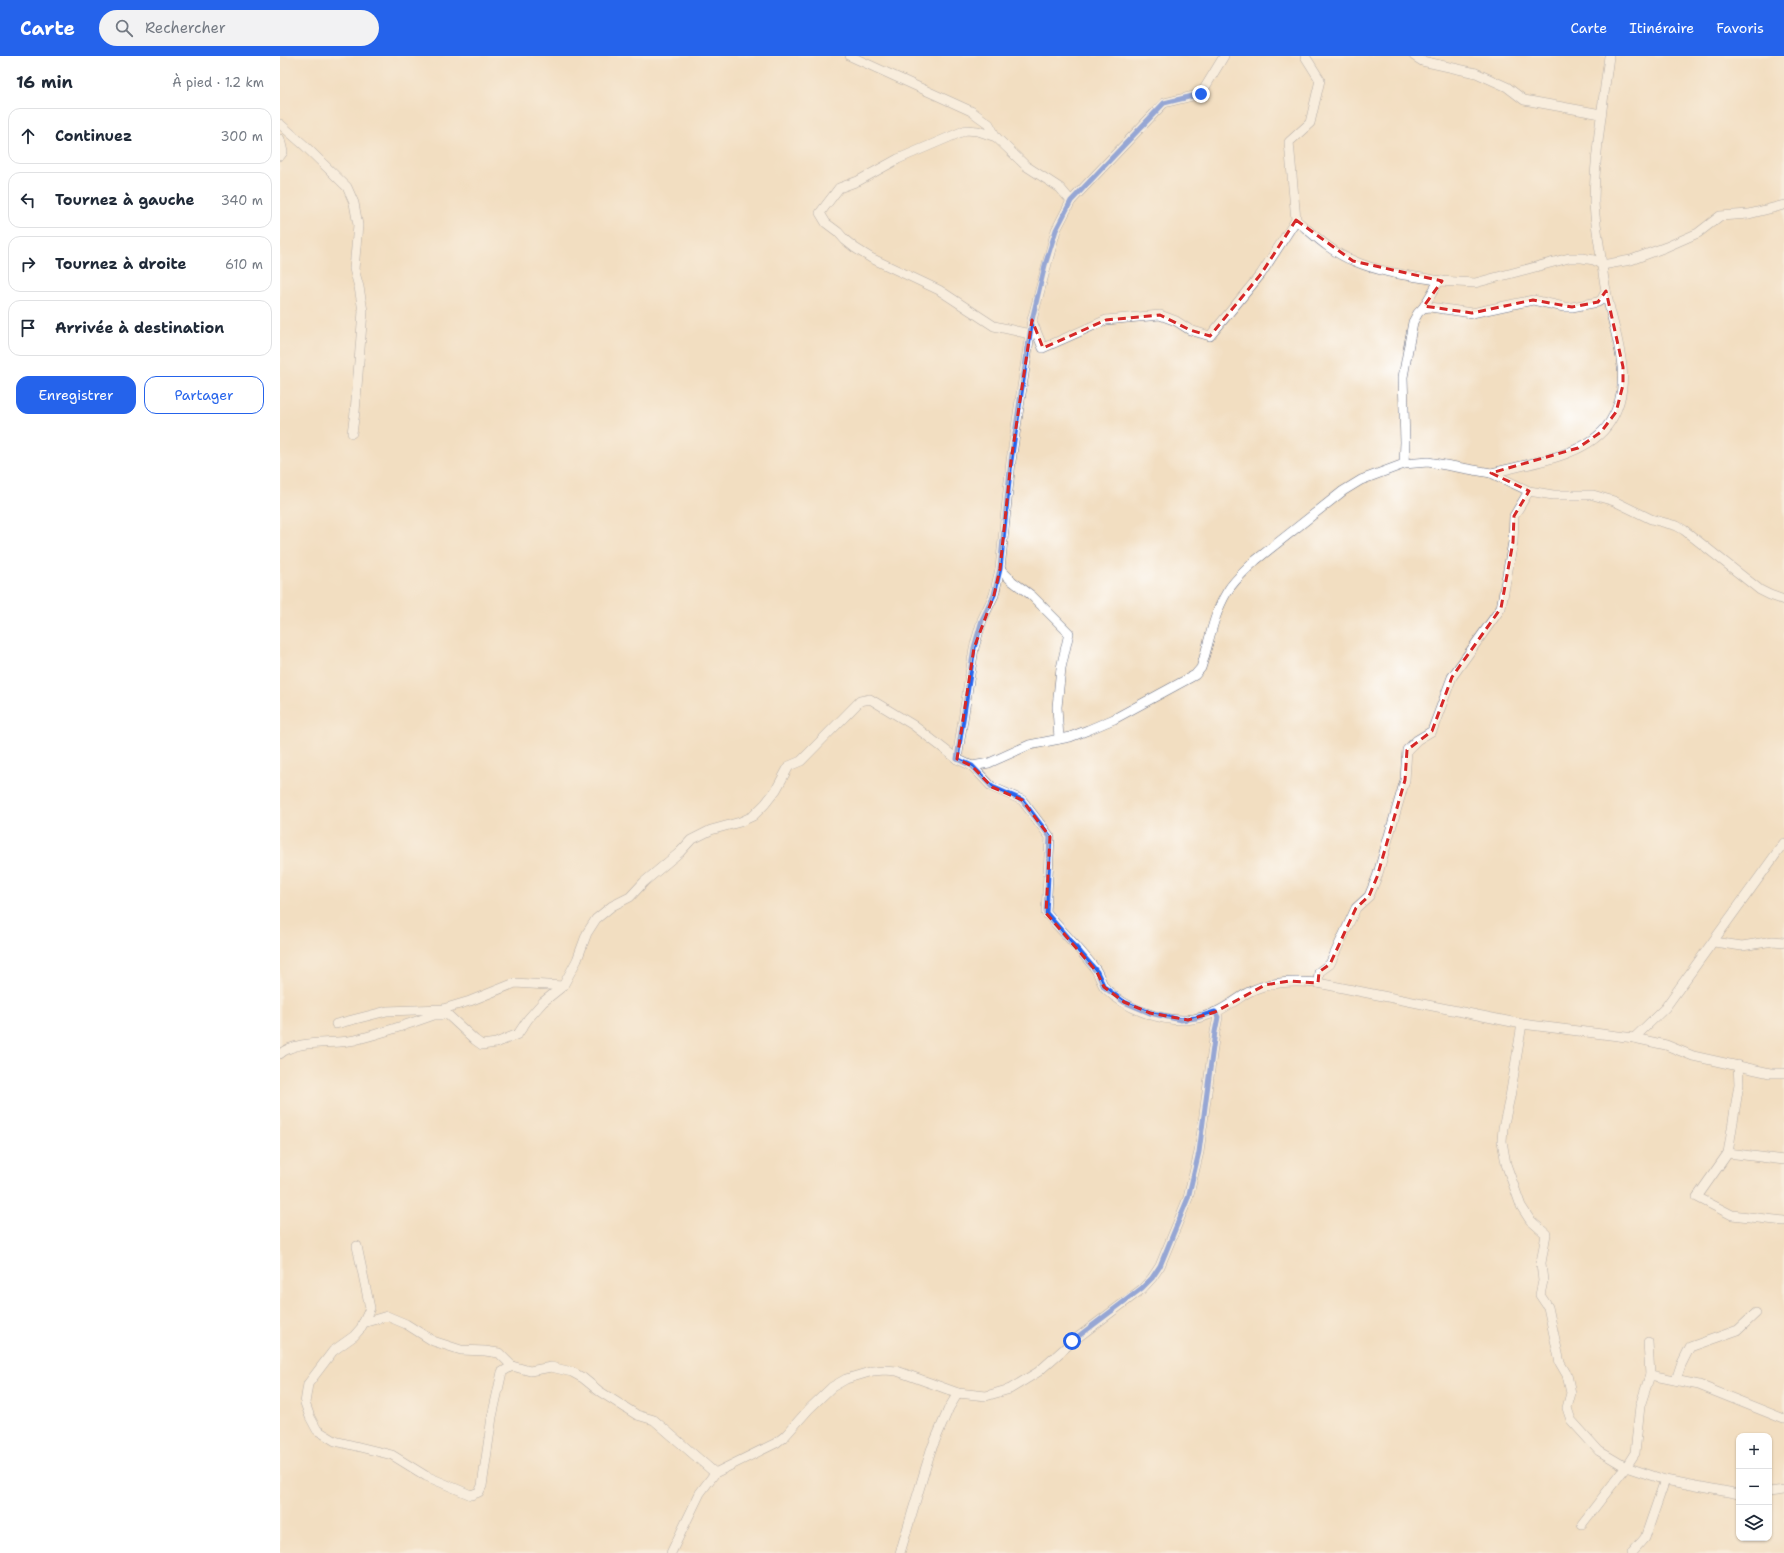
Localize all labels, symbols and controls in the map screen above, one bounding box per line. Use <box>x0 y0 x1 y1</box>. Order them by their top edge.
search box <box>99 10 379 46</box>
text: Carte <box>20 16 75 41</box>
icon: search <box>113 17 135 39</box>
text: Rechercher <box>145 18 226 38</box>
text: Carte <box>1570 19 1607 37</box>
text: Itinéraire <box>1629 19 1694 37</box>
text: Favoris <box>1716 19 1764 37</box>
text: 16 min <box>16 71 73 93</box>
text: À pied · 1.2 km <box>172 74 264 91</box>
route end <box>1192 85 1210 103</box>
icon: ahead <box>17 125 39 147</box>
text: Continuez <box>55 126 132 146</box>
text: 300 m <box>220 128 263 145</box>
icon: left <box>17 189 39 211</box>
text: Tournez à gauche <box>55 190 195 210</box>
text: 340 m <box>221 192 263 209</box>
icon: right <box>17 253 39 275</box>
text: Tournez à droite <box>55 254 187 274</box>
text: 610 m <box>225 256 263 273</box>
icon: arrive <box>17 317 39 339</box>
text: Arrivée à destination <box>55 318 224 338</box>
button: Enregistrer <box>16 376 136 414</box>
button: Partager <box>144 376 264 414</box>
route start <box>1063 1332 1081 1350</box>
map controls <box>1736 1433 1772 1541</box>
button: + <box>1736 1433 1772 1469</box>
button: − <box>1736 1469 1772 1505</box>
button: layers <box>1736 1505 1772 1541</box>

